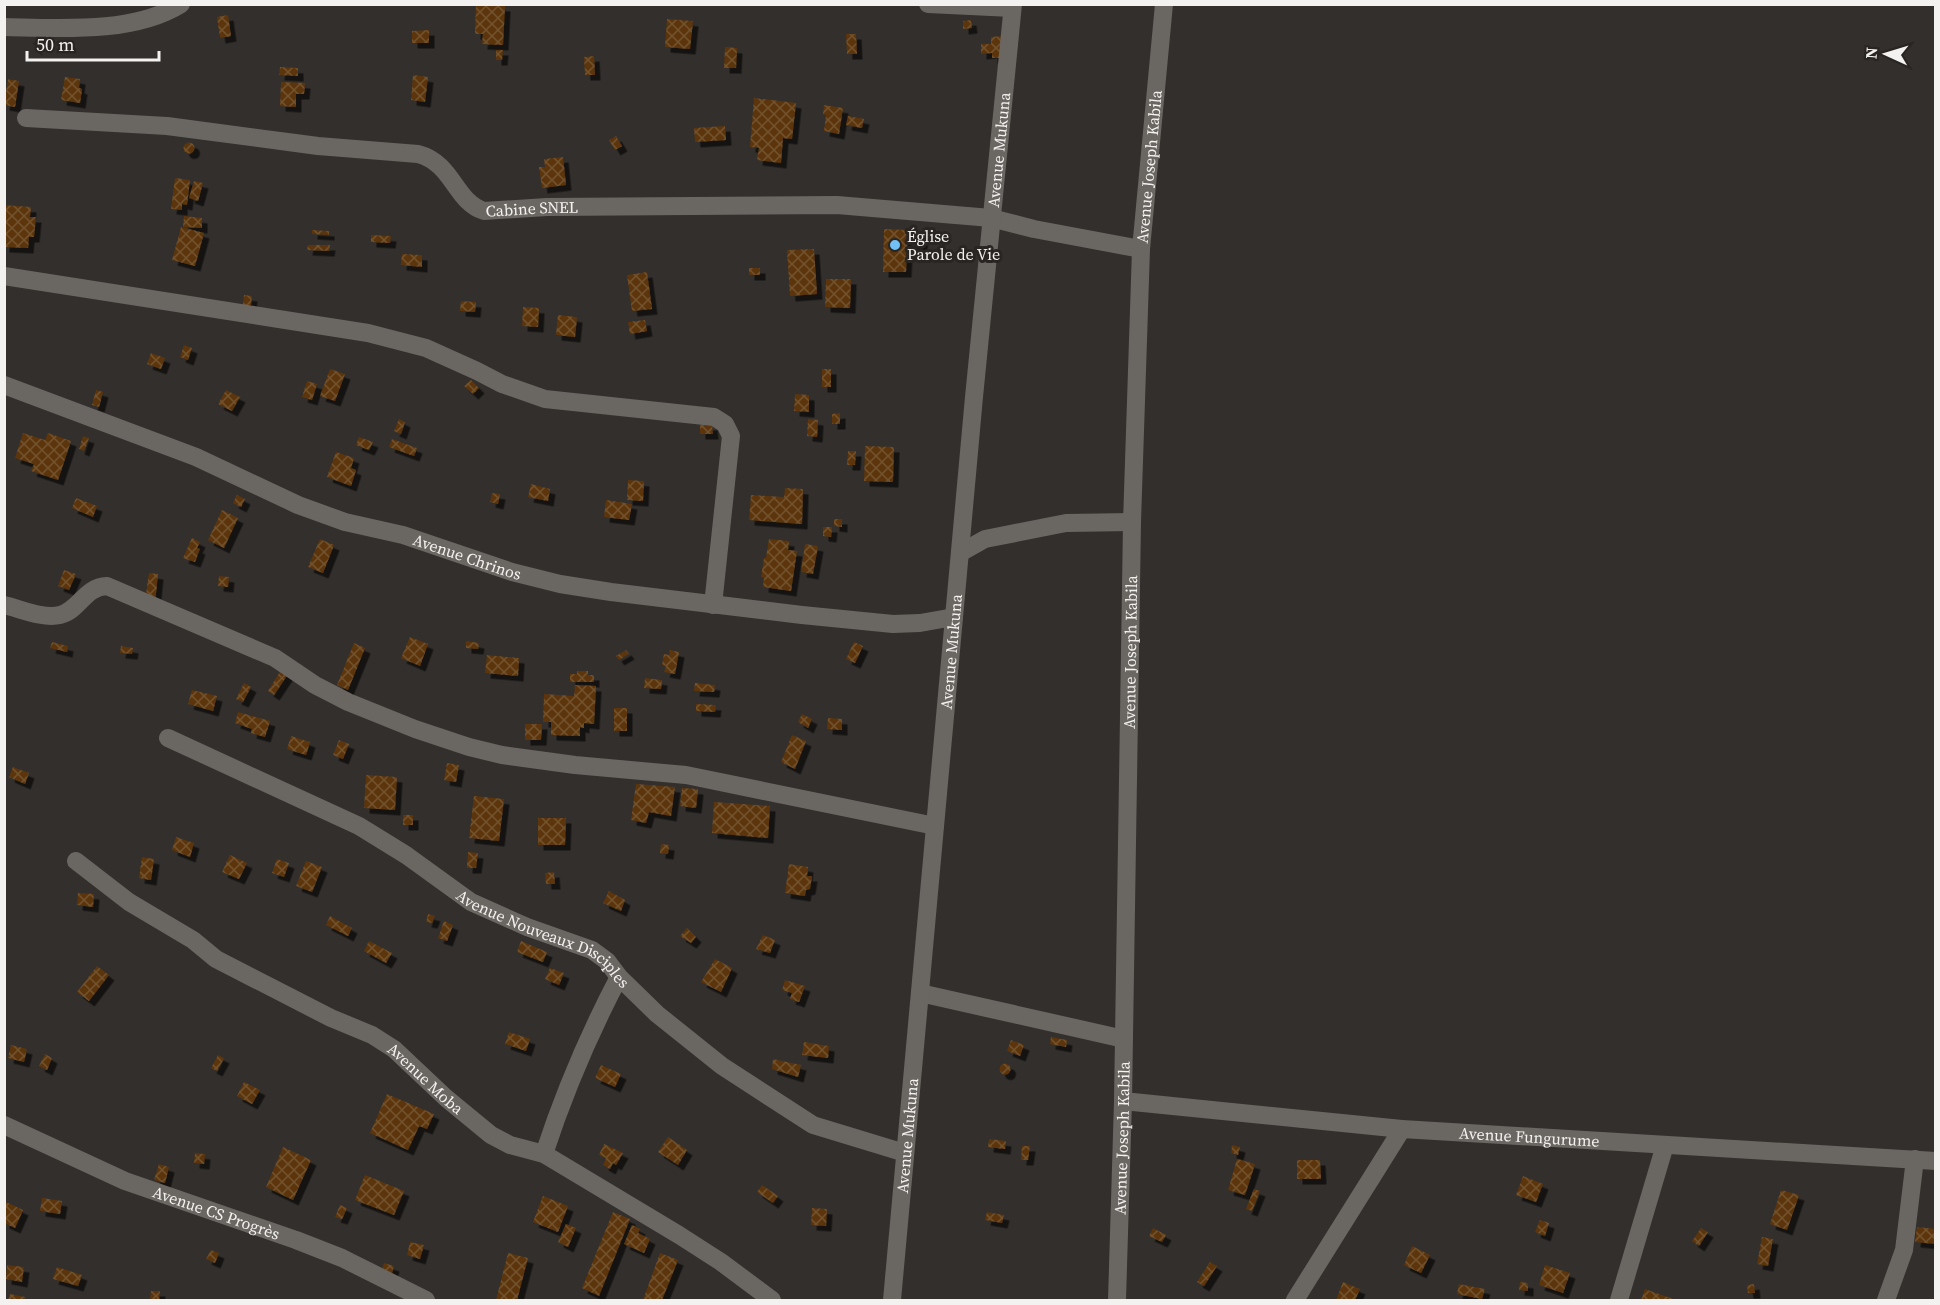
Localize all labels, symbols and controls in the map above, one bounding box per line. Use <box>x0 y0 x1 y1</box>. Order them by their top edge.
scale bar <box>27 24 159 62</box>
north arrow <box>1856 24 1916 84</box>
text: 50 m <box>36 32 74 57</box>
text: N <box>1860 46 1882 60</box>
street label: Avenue Joseph Kabila <box>1131 88 1167 244</box>
street label: Avenue Mukuna <box>982 90 1015 209</box>
street label: Cabine SNEL <box>485 196 578 222</box>
place label: Église Parole de Vie <box>907 225 1000 265</box>
marker: Église Parole de Vie <box>888 238 902 252</box>
street label: Avenue Chrinos <box>410 528 524 585</box>
street label: Avenue Joseph Kabila <box>1118 574 1142 729</box>
street label: Avenue Mukuna <box>935 592 967 710</box>
street label: Avenue Nouveaux Disciples <box>452 884 635 993</box>
street label: Avenue Moba <box>384 1037 469 1120</box>
street label: Avenue Joseph Kabila <box>1109 1060 1135 1215</box>
street label: Avenue Mukuna <box>891 1076 923 1194</box>
street label: Avenue Fungurume <box>1459 1121 1600 1152</box>
street label: Avenue CS Progrès <box>150 1180 283 1245</box>

